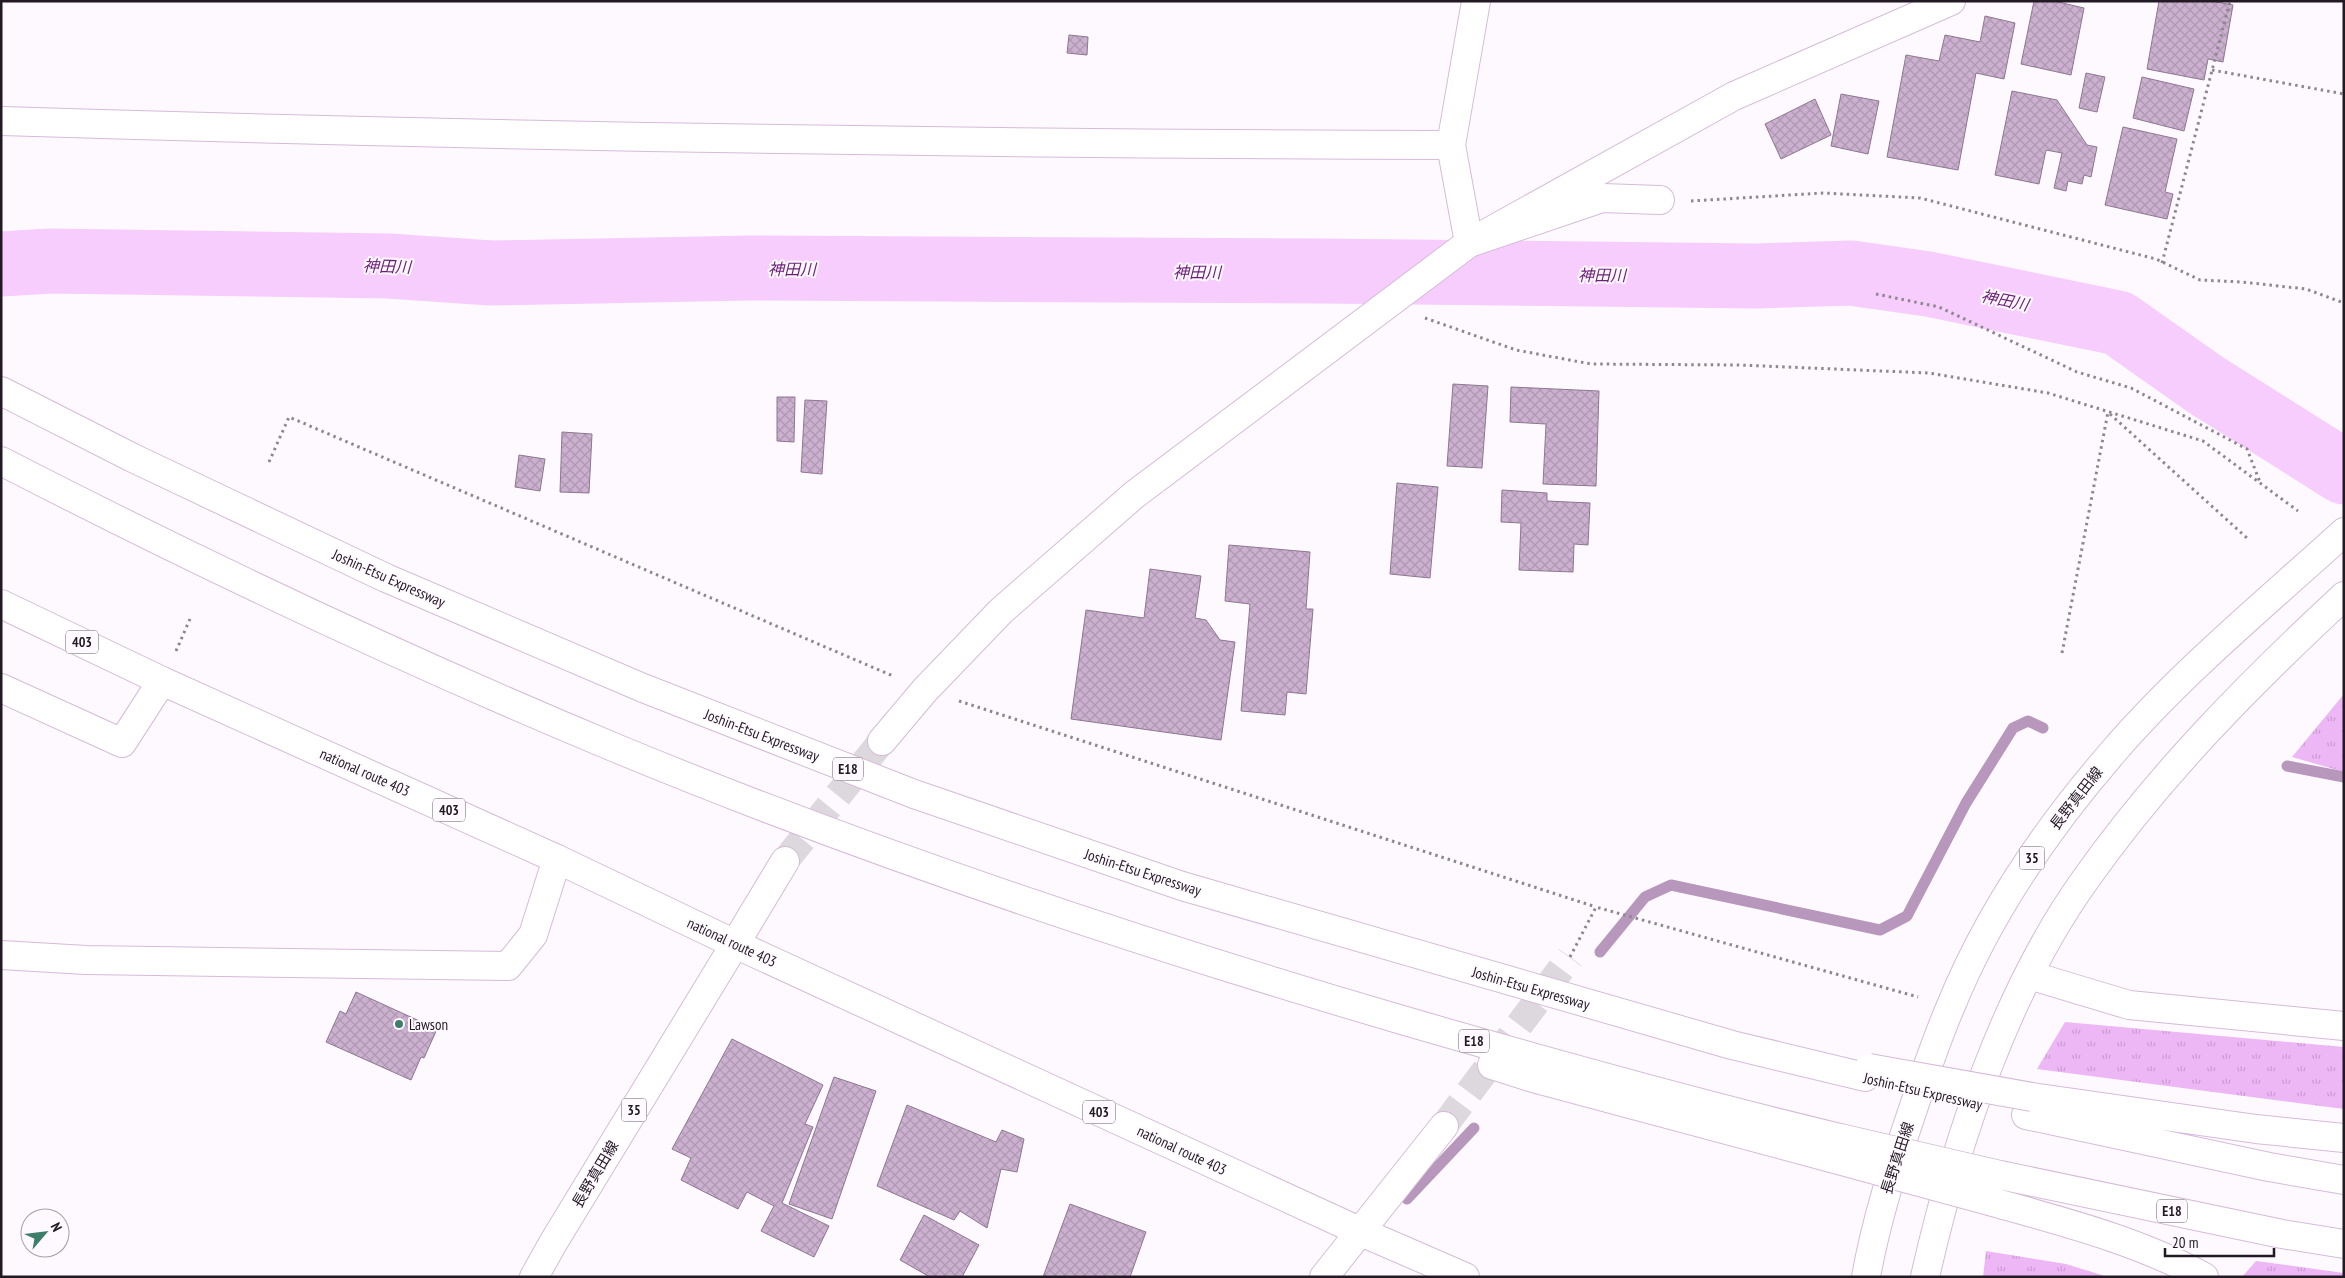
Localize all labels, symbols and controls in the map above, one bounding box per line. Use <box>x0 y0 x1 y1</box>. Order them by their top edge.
water label: 神田川 <box>363 255 413 277</box>
water label: 神田川 <box>768 259 818 279</box>
water label: 神田川 <box>1173 262 1223 282</box>
water label: 神田川 <box>1578 265 1628 285</box>
water label: 神田川 <box>1979 285 2033 315</box>
street label: Joshin-Etsu Expressway <box>329 544 449 612</box>
road number: 403 <box>66 630 98 654</box>
street label: Joshin-Etsu Expressway <box>701 704 822 766</box>
street label: national route 403 <box>317 744 413 800</box>
road number: E18 <box>833 758 863 781</box>
street label: 長野真田線 <box>2045 763 2107 833</box>
road number: 403 <box>433 798 465 822</box>
street label: Joshin-Etsu Expressway <box>1081 844 1204 900</box>
road number: 35 <box>2020 846 2044 870</box>
street label: national route 403 <box>684 913 780 971</box>
street label: Joshin-Etsu Expressway <box>1469 962 1592 1014</box>
place label: Lawson <box>409 1015 448 1034</box>
marker: Lawson <box>393 1018 405 1030</box>
road number: E18 <box>1459 1030 1489 1052</box>
street label: Joshin-Etsu Expressway <box>1861 1068 1985 1114</box>
road number: 35 <box>622 1098 646 1122</box>
road number: 403 <box>1083 1100 1115 1124</box>
street label: 長野真田線 <box>1876 1119 1918 1197</box>
street label: national route 403 <box>1134 1121 1230 1179</box>
street label: 長野真田線 <box>568 1137 622 1211</box>
road number: E18 <box>2157 1200 2187 1222</box>
north arrow <box>20 1208 70 1258</box>
text: N <box>47 1219 66 1234</box>
scale bar <box>2165 1226 2274 1258</box>
text: 20 m <box>2172 1233 2198 1252</box>

